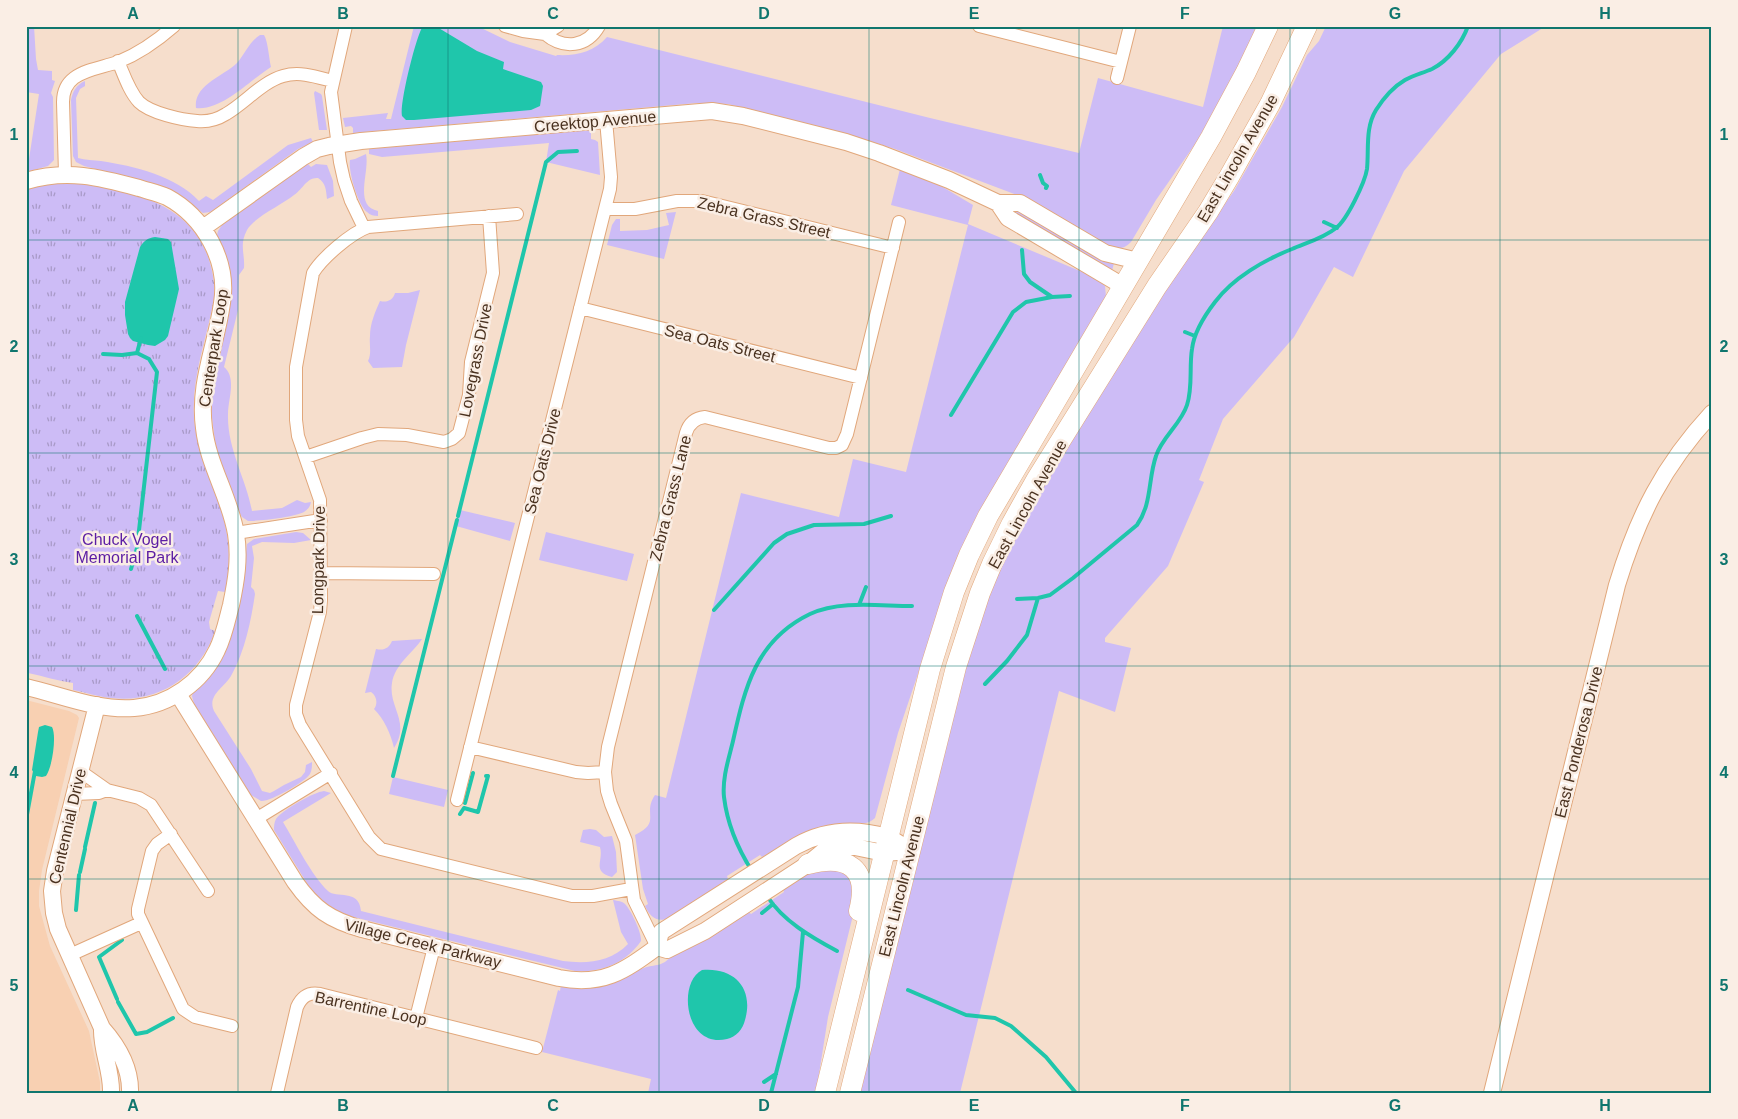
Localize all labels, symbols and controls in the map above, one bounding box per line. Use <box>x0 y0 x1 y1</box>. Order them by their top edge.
text: A <box>127 5 139 22</box>
text: B <box>337 5 349 22</box>
text: C <box>547 5 559 22</box>
text: D <box>758 5 770 22</box>
text: E <box>969 5 980 22</box>
text: F <box>1180 5 1190 22</box>
text: G <box>1389 5 1401 22</box>
text: H <box>1599 5 1611 22</box>
street label: East Lincoln Avenue <box>1194 91 1281 225</box>
street label: Creektop Avenue <box>533 108 657 135</box>
text: 1 <box>10 126 19 143</box>
text: 1 <box>1720 126 1729 143</box>
street label: Zebra Grass Street <box>696 194 833 241</box>
street label: Centerpark Loop <box>196 288 231 408</box>
street label: Lovegrass Drive <box>456 302 495 418</box>
street label: Sea Oats Street <box>663 321 778 366</box>
text: 2 <box>10 338 19 355</box>
text: 2 <box>1720 338 1729 355</box>
street label: Sea Oats Drive <box>521 406 564 516</box>
street label: Zebra Grass Lane <box>647 433 694 563</box>
street label: East Lincoln Avenue <box>985 437 1070 572</box>
street label: Longpark Drive <box>309 506 328 614</box>
park label: Chuck Vogel Memorial Park <box>75 531 180 566</box>
text: 3 <box>10 551 19 568</box>
text: 3 <box>1720 551 1729 568</box>
street label: East Ponderosa Drive <box>1551 664 1606 820</box>
text: 4 <box>10 764 19 781</box>
text: 4 <box>1720 764 1729 781</box>
street label: Centennial Drive <box>46 766 89 886</box>
street label: East Lincoln Avenue <box>876 814 927 958</box>
street label: Village Creek Parkway <box>343 916 503 971</box>
text: 5 <box>10 977 19 994</box>
text: 5 <box>1720 977 1729 994</box>
street label: Barrentine Loop <box>313 988 428 1029</box>
text: A <box>127 1097 139 1114</box>
text: B <box>337 1097 349 1114</box>
text: C <box>547 1097 559 1114</box>
text: D <box>758 1097 770 1114</box>
text: E <box>969 1097 980 1114</box>
text: F <box>1180 1097 1190 1114</box>
text: G <box>1389 1097 1401 1114</box>
text: H <box>1599 1097 1611 1114</box>

